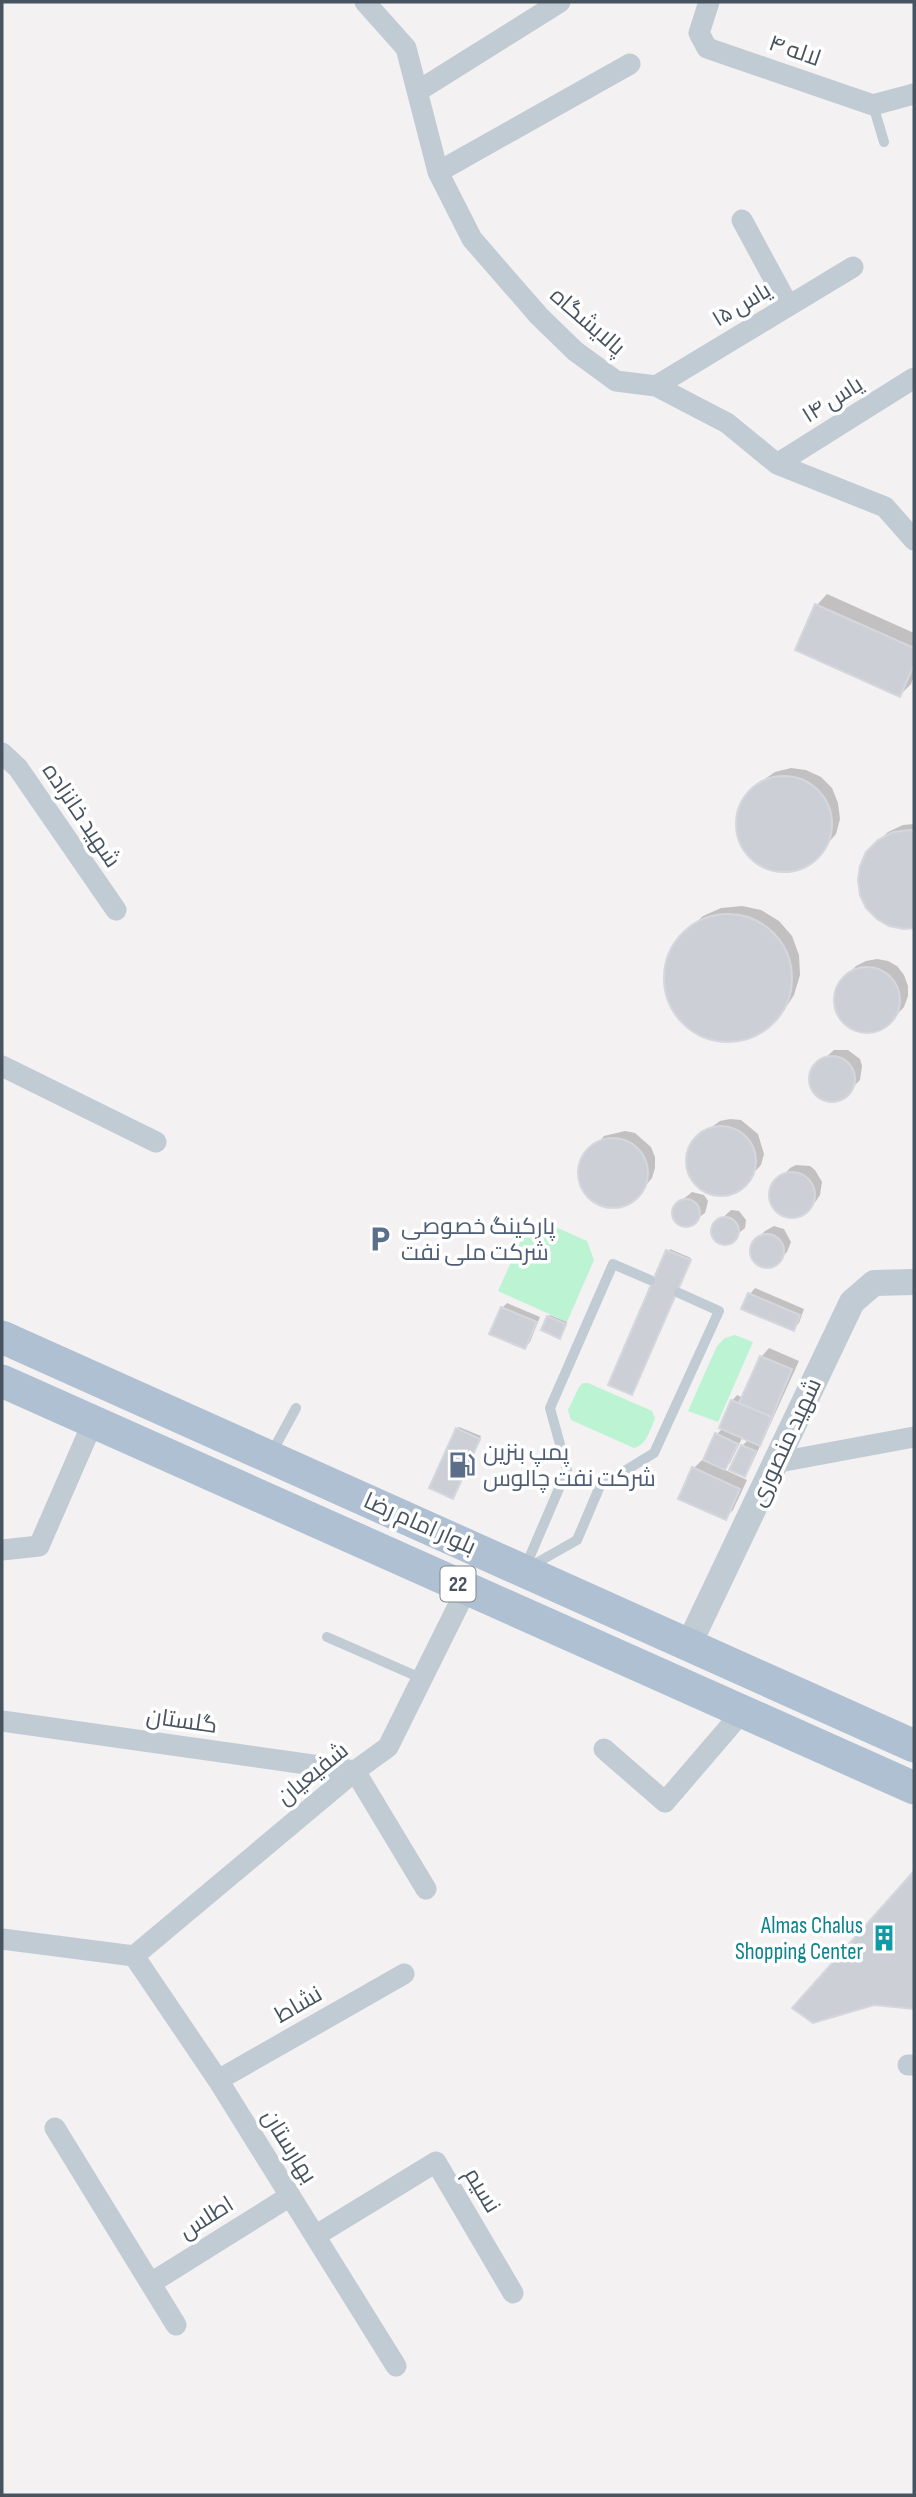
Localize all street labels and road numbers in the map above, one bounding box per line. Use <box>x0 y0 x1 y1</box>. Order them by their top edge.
street label: لاله ۴ <box>765 29 824 73</box>
street label: یاس ۱۵ <box>707 276 776 333</box>
street label: پالایشگاه <box>544 282 631 362</box>
street label: یاس ۱۴ <box>797 370 868 429</box>
street label: شهید خانزاده <box>36 758 126 873</box>
street label: شهید منصوری <box>744 1374 828 1511</box>
street label: بلوار امام رضا <box>359 1487 480 1562</box>
road number: 22 <box>440 1566 476 1602</box>
street label: گلستان <box>145 1702 219 1740</box>
street label: شفیعیان <box>271 1736 354 1811</box>
street label: نشاط <box>270 1980 327 2030</box>
street label: بهارستان <box>256 2104 323 2189</box>
street label: نسیم <box>457 2163 506 2219</box>
street label: اطلس <box>174 2190 239 2245</box>

